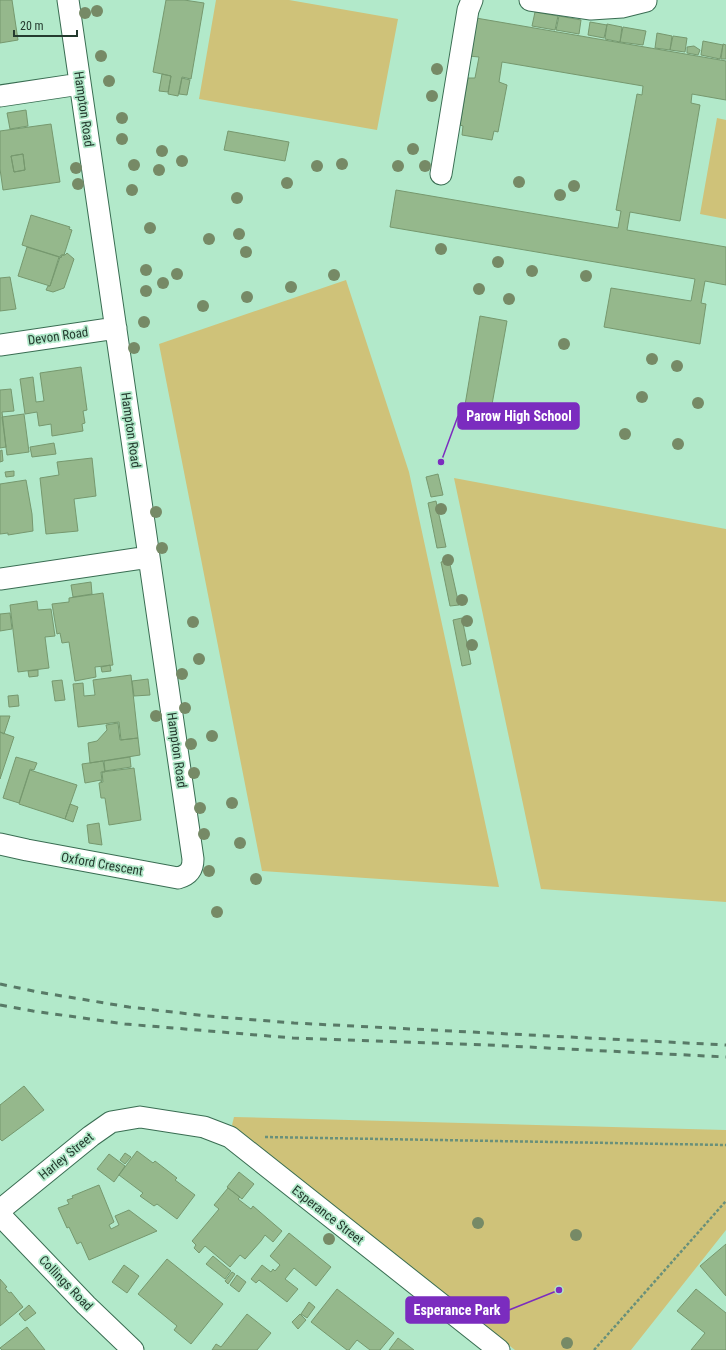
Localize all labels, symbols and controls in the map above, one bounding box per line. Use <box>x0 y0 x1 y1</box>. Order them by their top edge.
scale bar <box>14 12 77 38</box>
text: 20 m <box>20 19 44 33</box>
street label: Hampton Road <box>71 70 97 148</box>
street label: Devon Road <box>27 324 89 348</box>
street label: Hampton Road <box>118 391 144 469</box>
callout: Parow High School <box>458 403 579 429</box>
text: Parow High School <box>466 408 572 424</box>
street label: Hampton Road <box>164 711 190 789</box>
street label: Oxford Crescent <box>60 849 144 879</box>
street label: Harley Street <box>36 1129 97 1183</box>
street label: Esperance Street <box>289 1182 367 1248</box>
street label: Collings Road <box>36 1252 96 1314</box>
callout: Esperance Park <box>406 1297 509 1323</box>
text: Esperance Park <box>414 1302 501 1318</box>

